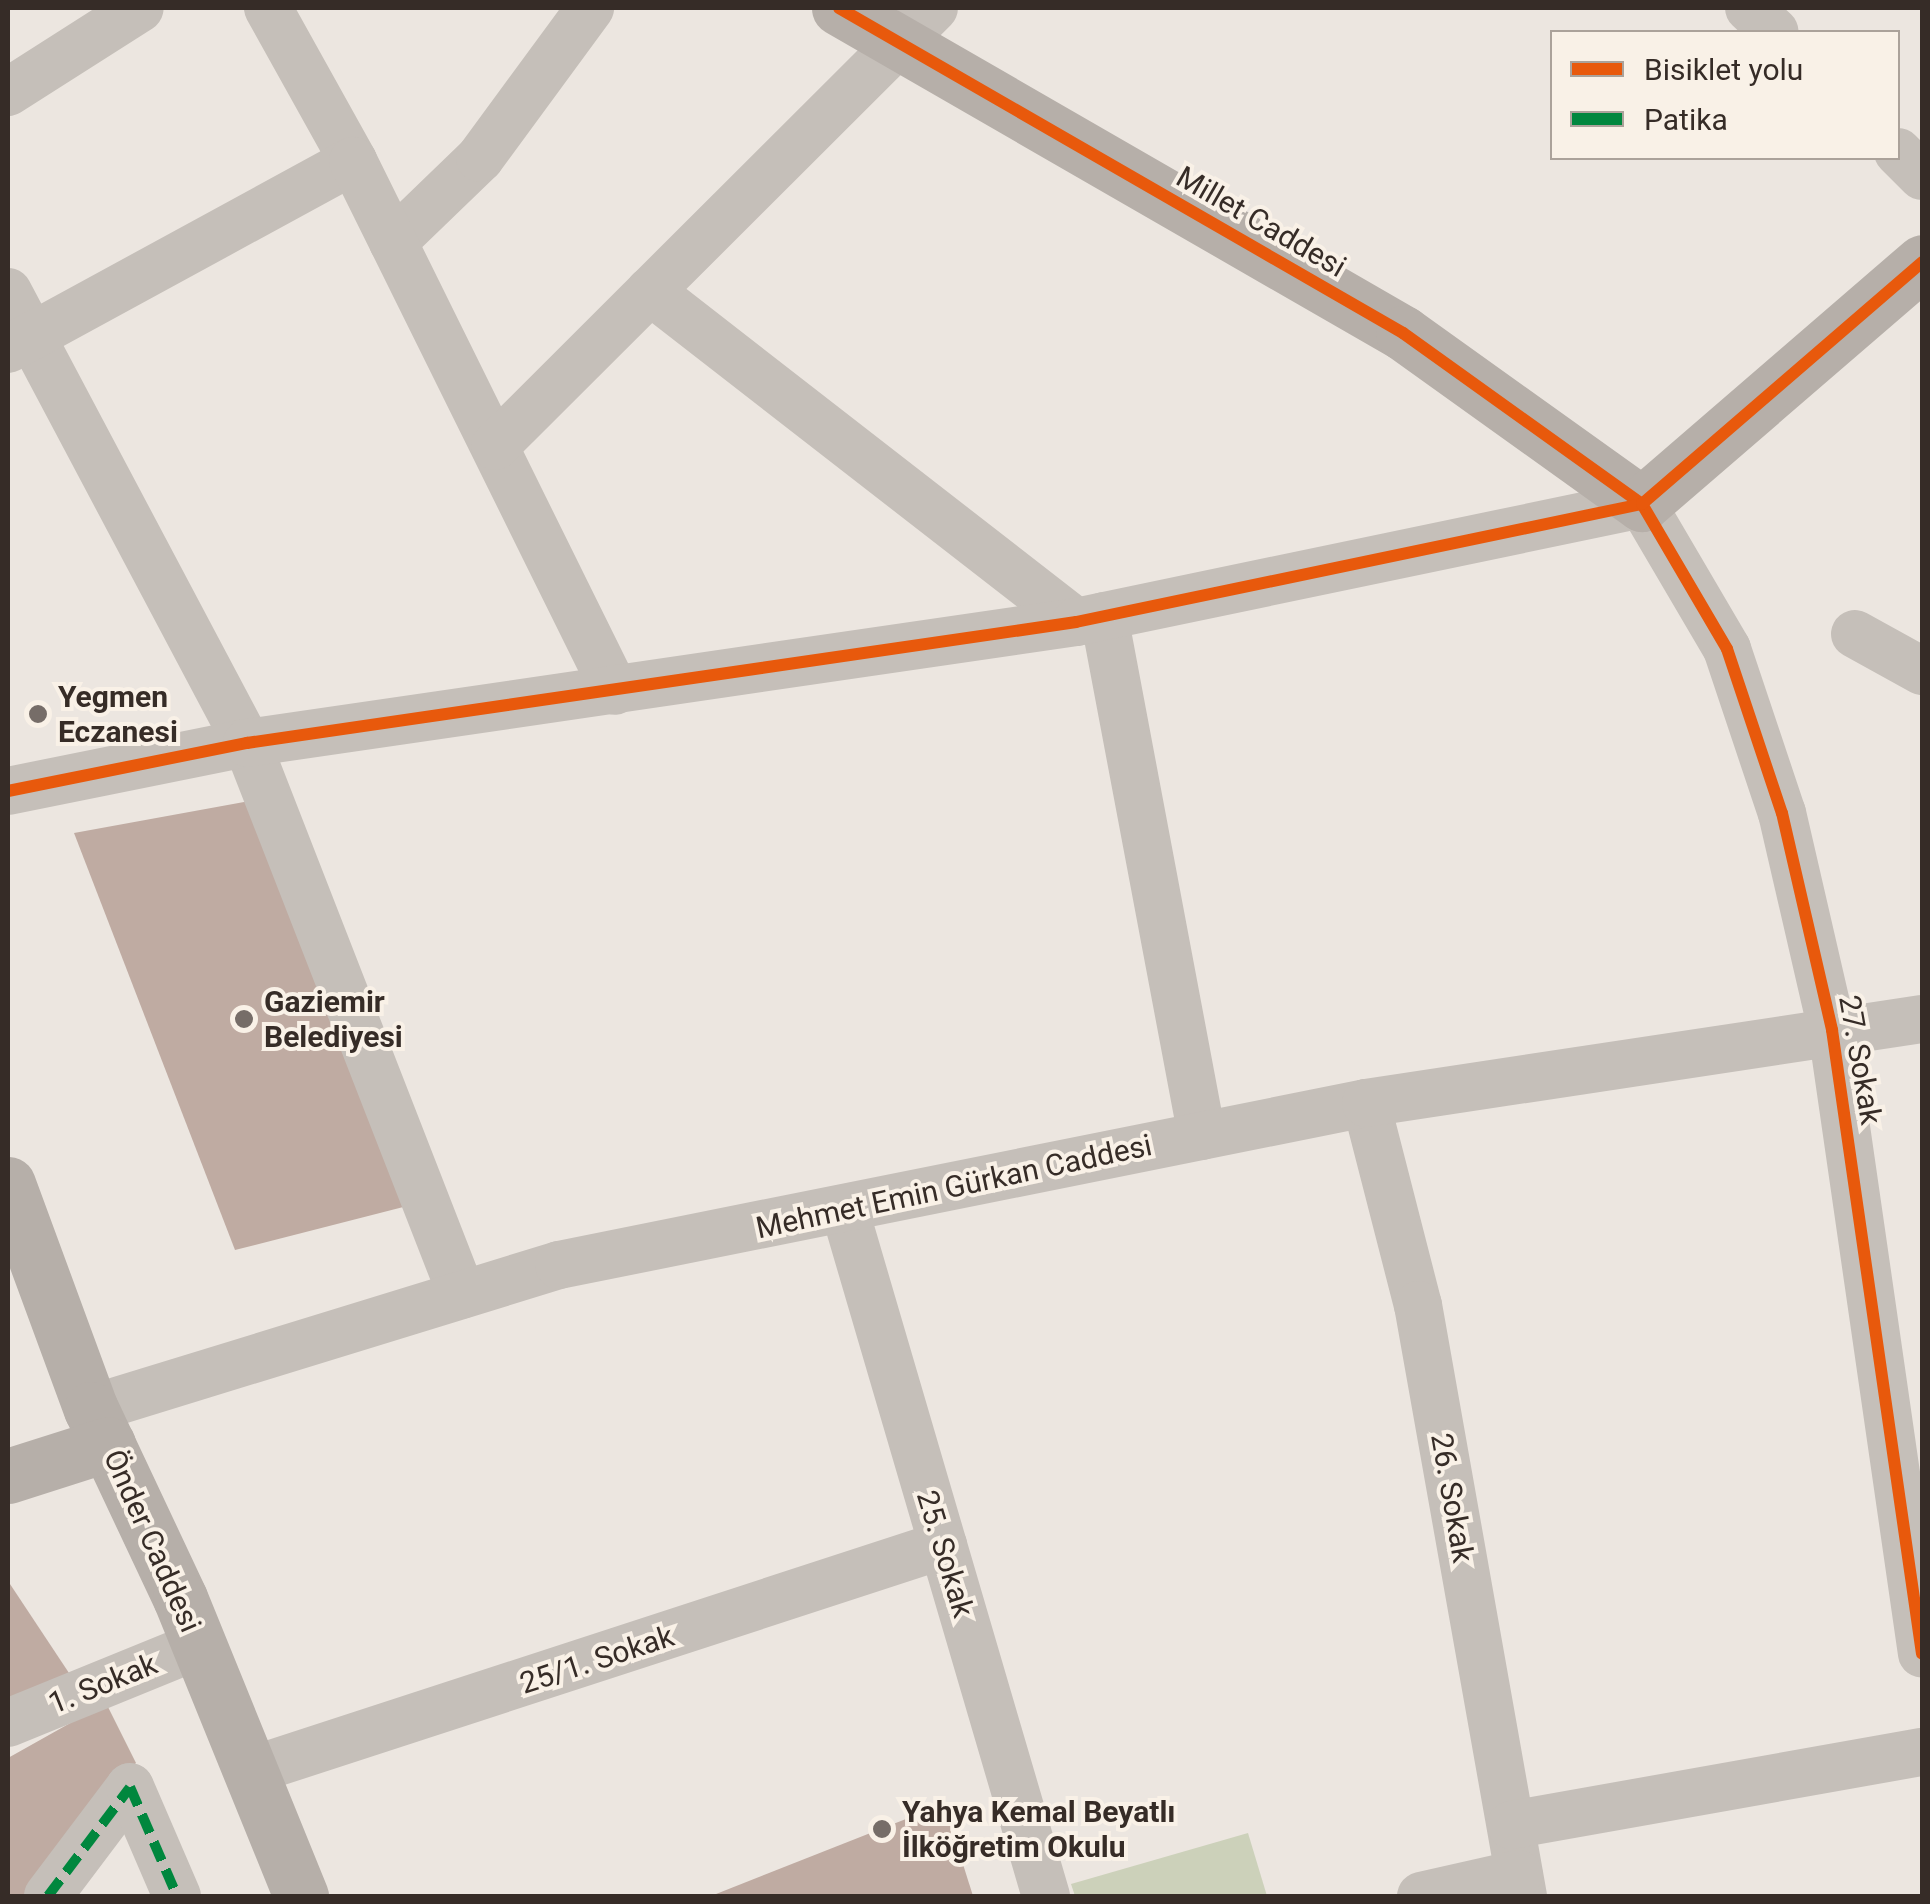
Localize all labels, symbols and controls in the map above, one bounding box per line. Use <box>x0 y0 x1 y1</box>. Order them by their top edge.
legend <box>1550 30 1900 160</box>
text: Bisiklet yolu <box>1644 52 1803 87</box>
text: Patika <box>1644 102 1728 137</box>
street label: Millet Caddesi <box>1170 159 1352 285</box>
place label: Yegmen Eczanesi <box>58 679 178 750</box>
marker: Yegmen Eczanesi <box>27 703 49 725</box>
place label: Gaziemir Belediyesi <box>264 984 403 1054</box>
street label: 27. Sokak <box>1831 993 1889 1127</box>
marker: Gaziemir Belediyesi <box>233 1008 255 1030</box>
street label: Mehmet Emin Gürkan Caddesi <box>753 1127 1155 1247</box>
street label: 26. Sokak <box>1423 1431 1481 1565</box>
street label: Önder Caddesi <box>96 1444 208 1638</box>
street label: 25. Sokak <box>909 1486 981 1622</box>
street label: 25/1. Sokak <box>515 1618 679 1702</box>
street label: 1. Sokak <box>43 1646 163 1722</box>
place label: Yahya Kemal Beyatlı İlköğretim Okulu <box>902 1794 1176 1864</box>
marker: Yahya Kemal Beyatlı İlköğretim Okulu <box>871 1818 893 1840</box>

